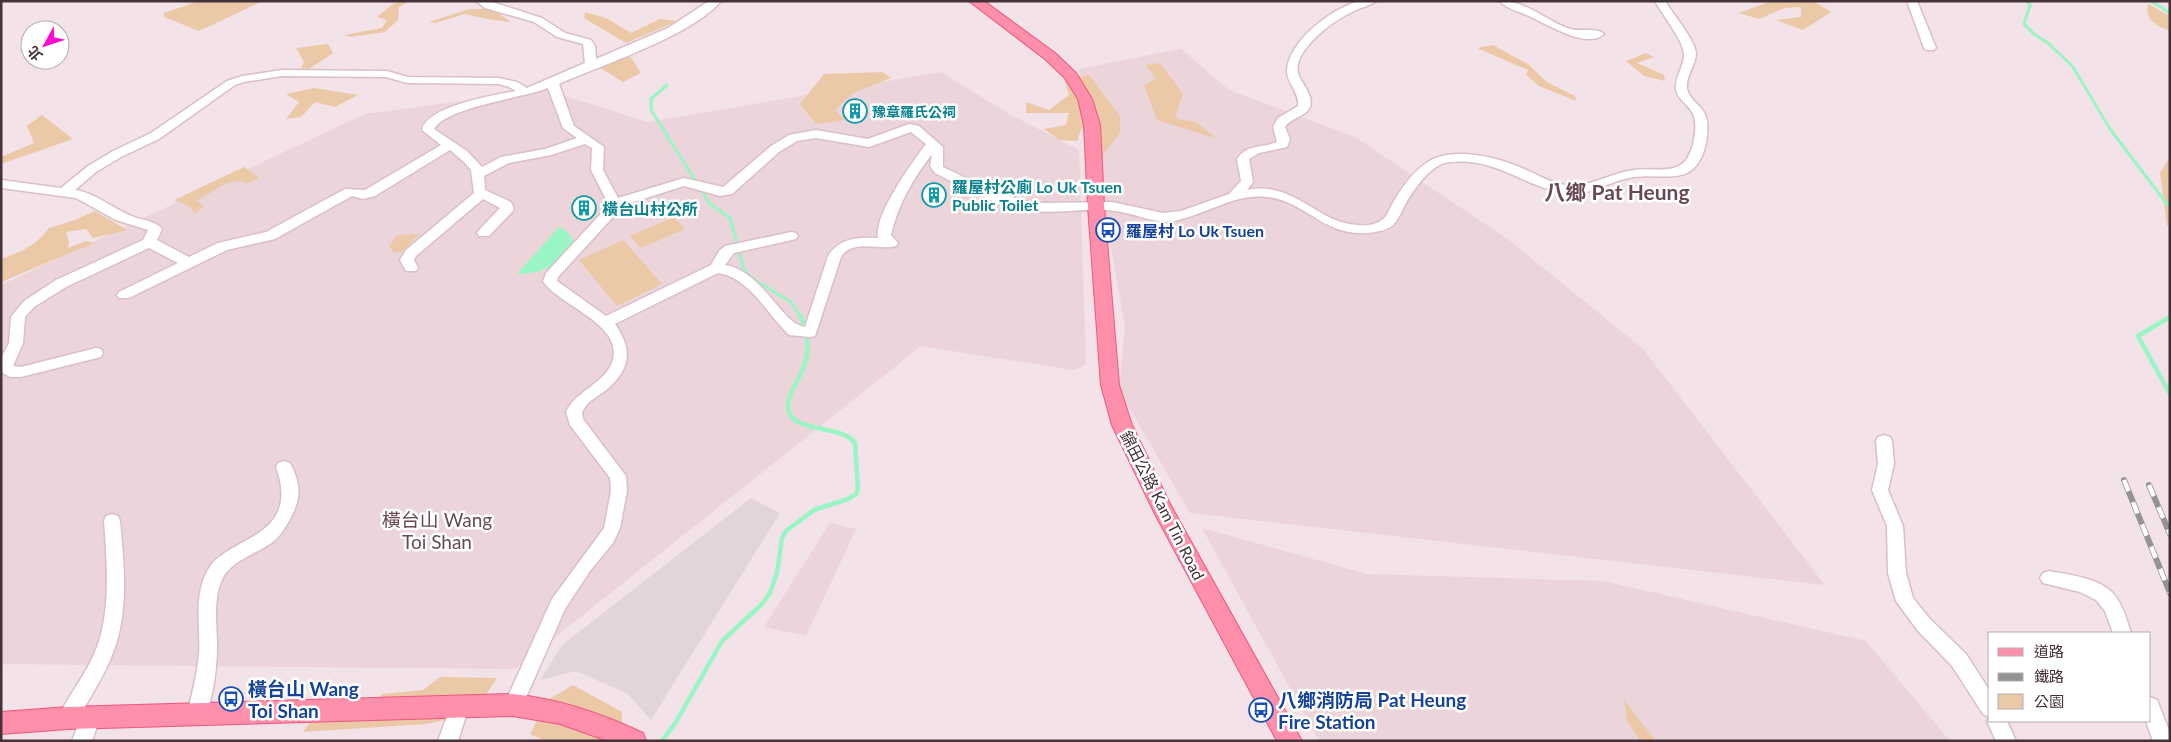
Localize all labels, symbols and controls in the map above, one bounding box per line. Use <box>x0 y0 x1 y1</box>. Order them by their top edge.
north arrow <box>20 20 70 70</box>
text: 北 <box>24 43 46 65</box>
building icon: 豫章羅氏公祠 <box>842 98 868 124</box>
place label: 豫章羅氏公祠 <box>872 103 956 120</box>
place label: 羅屋村公廁 Lo Uk Tsuen Public Toilet <box>952 177 1122 214</box>
district label: 八鄉 Pat Heung <box>1544 179 1690 204</box>
building icon: 羅屋村公廁 Lo Uk Tsuen Public Toilet <box>921 182 947 208</box>
building icon: 橫台山村公所 <box>571 195 597 221</box>
place label: 橫台山村公所 <box>602 199 698 218</box>
bus stop icon: 羅屋村 Lo Uk Tsuen <box>1095 217 1121 243</box>
place label: 羅屋村 Lo Uk Tsuen <box>1126 221 1264 240</box>
street label: 錦田公路 Kam Tin Road <box>1117 427 1209 583</box>
district label: 橫台山 Wang Toi Shan <box>382 508 492 553</box>
legend <box>1988 632 2151 722</box>
text: 道路 <box>2034 642 2064 660</box>
text: 鐵路 <box>2034 667 2064 685</box>
place label: 橫台山 Wang Toi Shan <box>248 677 359 722</box>
bus stop icon: 橫台山 Wang Toi Shan <box>218 686 244 712</box>
place label: 八鄉消防局 Pat Heung Fire Station <box>1278 688 1466 733</box>
text: 公園 <box>2034 692 2064 710</box>
bus stop icon: 八鄉消防局 Pat Heung Fire Station <box>1248 697 1274 723</box>

